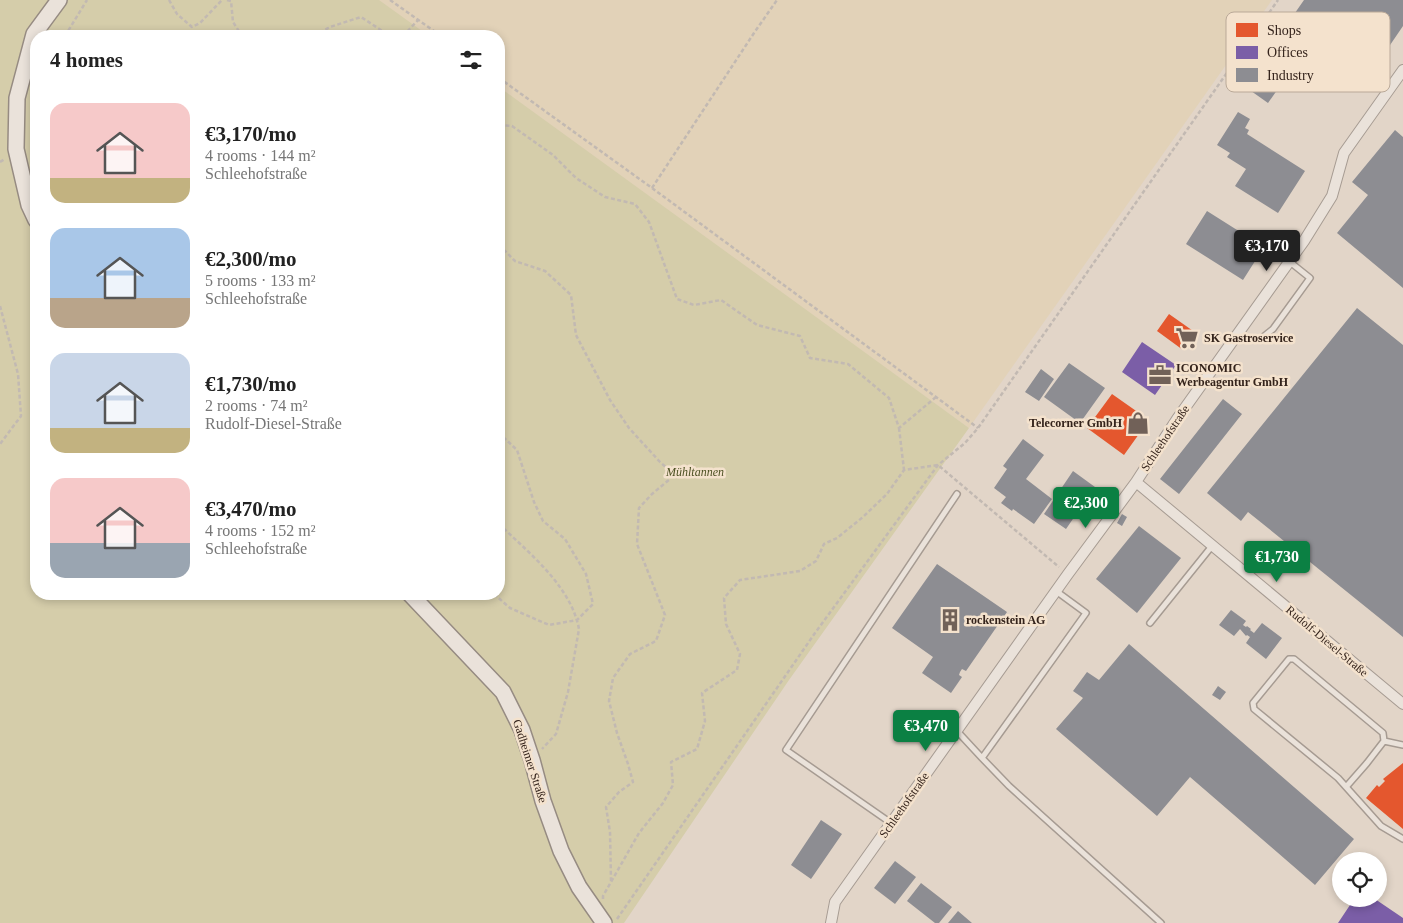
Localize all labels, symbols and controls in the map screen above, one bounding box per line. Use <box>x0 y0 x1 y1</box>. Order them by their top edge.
legend <box>1226 12 1390 92</box>
text: Shops <box>1267 23 1301 38</box>
text: Offices <box>1267 45 1308 60</box>
icon: filters <box>457 46 485 74</box>
text: 4 homes <box>50 48 123 72</box>
text: Industry <box>1267 68 1314 83</box>
text: €3,170/mo <box>205 122 297 146</box>
icon: home <box>90 123 150 183</box>
text: 4 rooms · 144 m² <box>205 147 316 164</box>
text: Schleehofstraße <box>205 165 307 182</box>
pin: €3,170 <box>1226 230 1308 272</box>
text: €3,170 <box>1245 237 1289 254</box>
text: €2,300/mo <box>205 247 297 271</box>
icon: home <box>90 248 150 308</box>
text: 5 rooms · 133 m² <box>205 272 316 289</box>
text: Schleehofstraße <box>205 290 307 307</box>
supermarket icon: SK Gastroservice <box>1174 325 1200 351</box>
place label: SK Gastroservice <box>1204 331 1294 345</box>
place label: ICONOMIC Werbeagentur GmbH <box>1176 361 1289 389</box>
office icon: ICONOMIC Werbeagentur GmbH <box>1147 362 1173 388</box>
text: €1,730/mo <box>205 372 297 396</box>
icon: home <box>90 373 150 433</box>
text: 2 rooms · 74 m² <box>205 397 308 414</box>
street label: Schleehofstraße <box>1138 402 1192 474</box>
shop icon: Telecorner GmbH <box>1125 410 1151 436</box>
text: Rudolf-Diesel-Straße <box>205 415 342 432</box>
place label: Telecorner GmbH <box>1029 416 1123 430</box>
park label: Mühltannen <box>665 465 724 479</box>
pin: €2,300 <box>1045 486 1127 529</box>
text: €2,300 <box>1064 494 1108 511</box>
text: €3,470/mo <box>205 497 297 521</box>
icon: home <box>90 498 150 558</box>
text: 4 rooms · 152 m² <box>205 522 316 539</box>
text: Schleehofstraße <box>205 540 307 557</box>
pin: €1,730 <box>1236 540 1318 583</box>
text: €1,730 <box>1255 548 1299 565</box>
street label: Rudolf-Diesel-Straße <box>1283 603 1371 679</box>
building icon: rockenstein AG <box>937 607 963 633</box>
place label: rockenstein AG <box>966 613 1045 627</box>
pin: €3,470 <box>885 710 967 752</box>
street label: Gadheimer Straße <box>510 717 550 805</box>
text: €3,470 <box>904 717 948 734</box>
street label: Schleehofstraße <box>876 770 932 840</box>
map controls <box>1332 852 1387 907</box>
button: locate <box>1332 852 1387 907</box>

